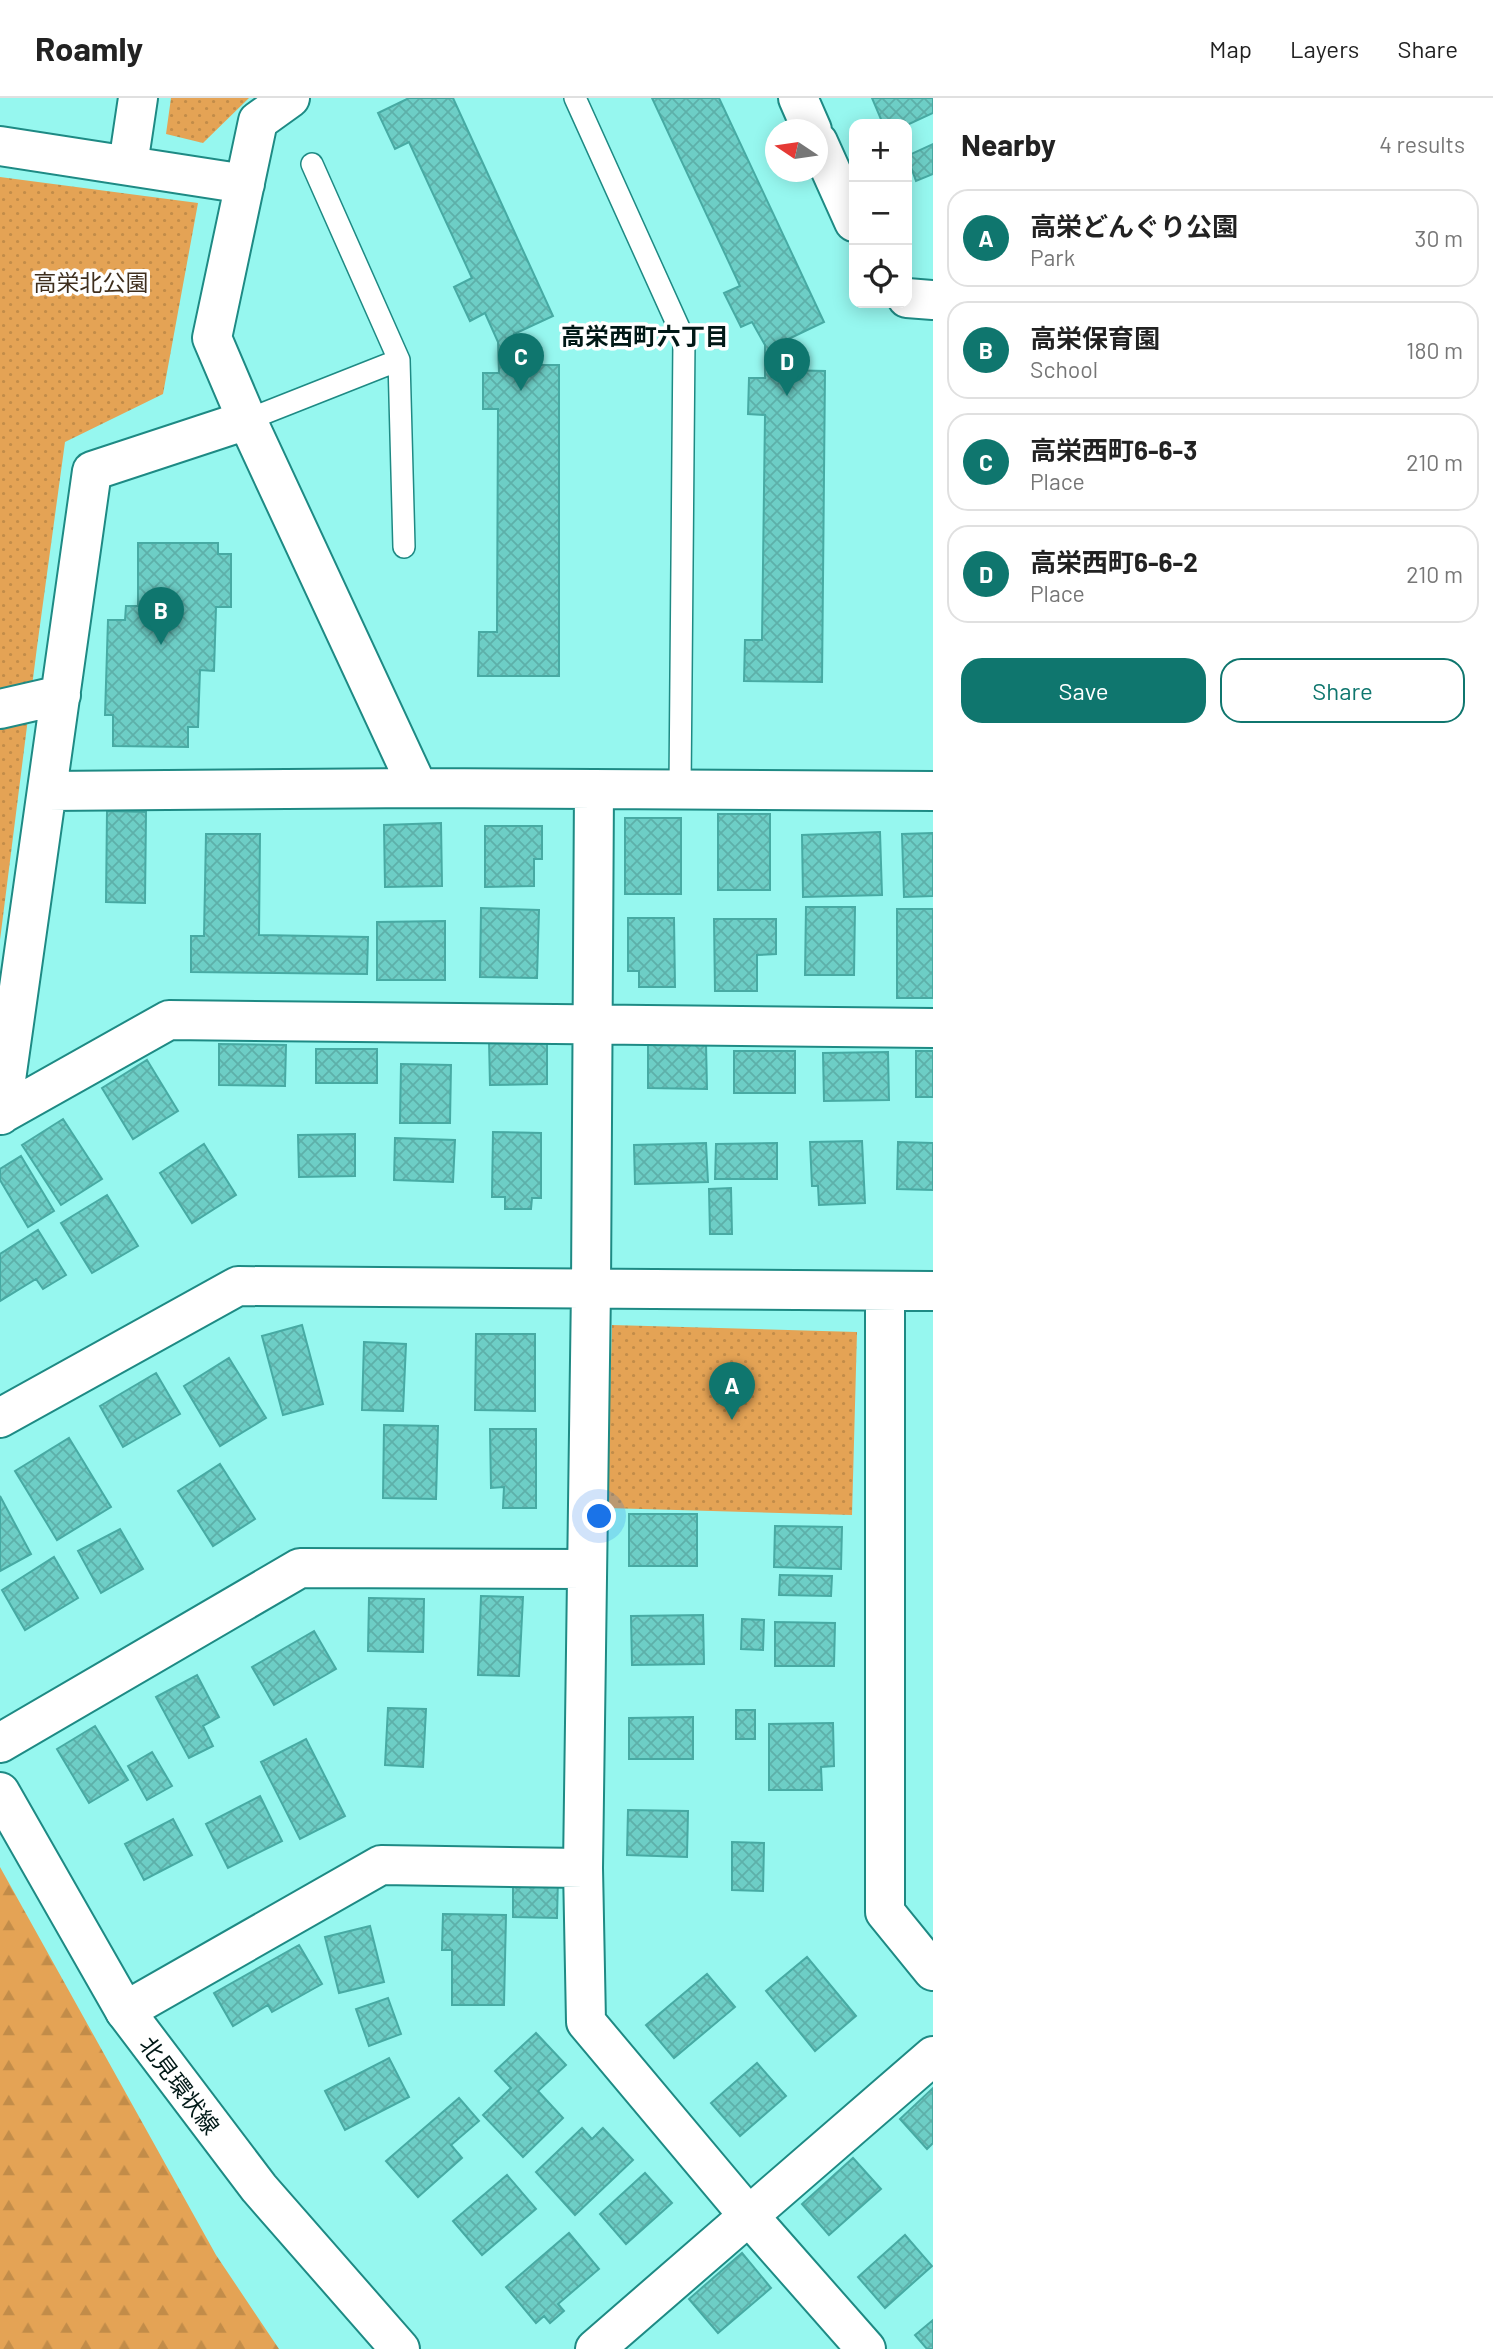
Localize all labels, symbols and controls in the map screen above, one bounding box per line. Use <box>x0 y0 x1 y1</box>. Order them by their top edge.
text: Roamly <box>35 28 143 68</box>
text: Map <box>1209 34 1252 63</box>
text: Layers <box>1290 34 1359 63</box>
text: Share <box>1397 34 1458 63</box>
north arrow <box>765 119 828 182</box>
map controls <box>849 119 912 308</box>
button: + <box>849 119 912 182</box>
text: Nearby <box>961 126 1056 162</box>
text: 4 results <box>1379 130 1465 158</box>
button: − <box>849 182 912 245</box>
text: 高栄どんぐり公園 <box>1030 210 1238 241</box>
text: A <box>978 224 994 252</box>
text: 30 m <box>1415 224 1463 252</box>
text: Park <box>1030 243 1075 271</box>
button: locate <box>849 245 912 308</box>
park label: 高栄北公園 <box>34 268 149 296</box>
district label: 高栄西町六丁目 <box>561 321 729 350</box>
text: 高栄保育園 <box>1030 322 1160 353</box>
pin: C <box>498 333 544 391</box>
text: B <box>979 336 993 364</box>
text: 180 m <box>1406 336 1463 364</box>
pin: D <box>764 338 810 396</box>
text: School <box>1030 355 1098 383</box>
text: 高栄西町6-6-3 <box>1030 434 1197 465</box>
text: C <box>979 448 993 476</box>
text: 210 m <box>1406 448 1463 476</box>
text: Place <box>1030 467 1085 495</box>
text: 高栄西町6-6-2 <box>1030 546 1198 577</box>
text: D <box>979 560 993 588</box>
text: 210 m <box>1406 560 1463 588</box>
text: Place <box>1030 579 1085 607</box>
pin: B <box>138 587 184 645</box>
button: Save <box>961 658 1206 723</box>
button: Share <box>1220 658 1465 723</box>
pin: A <box>709 1362 755 1420</box>
your location <box>582 1499 616 1533</box>
street label: 北見環状線 <box>134 2031 226 2139</box>

